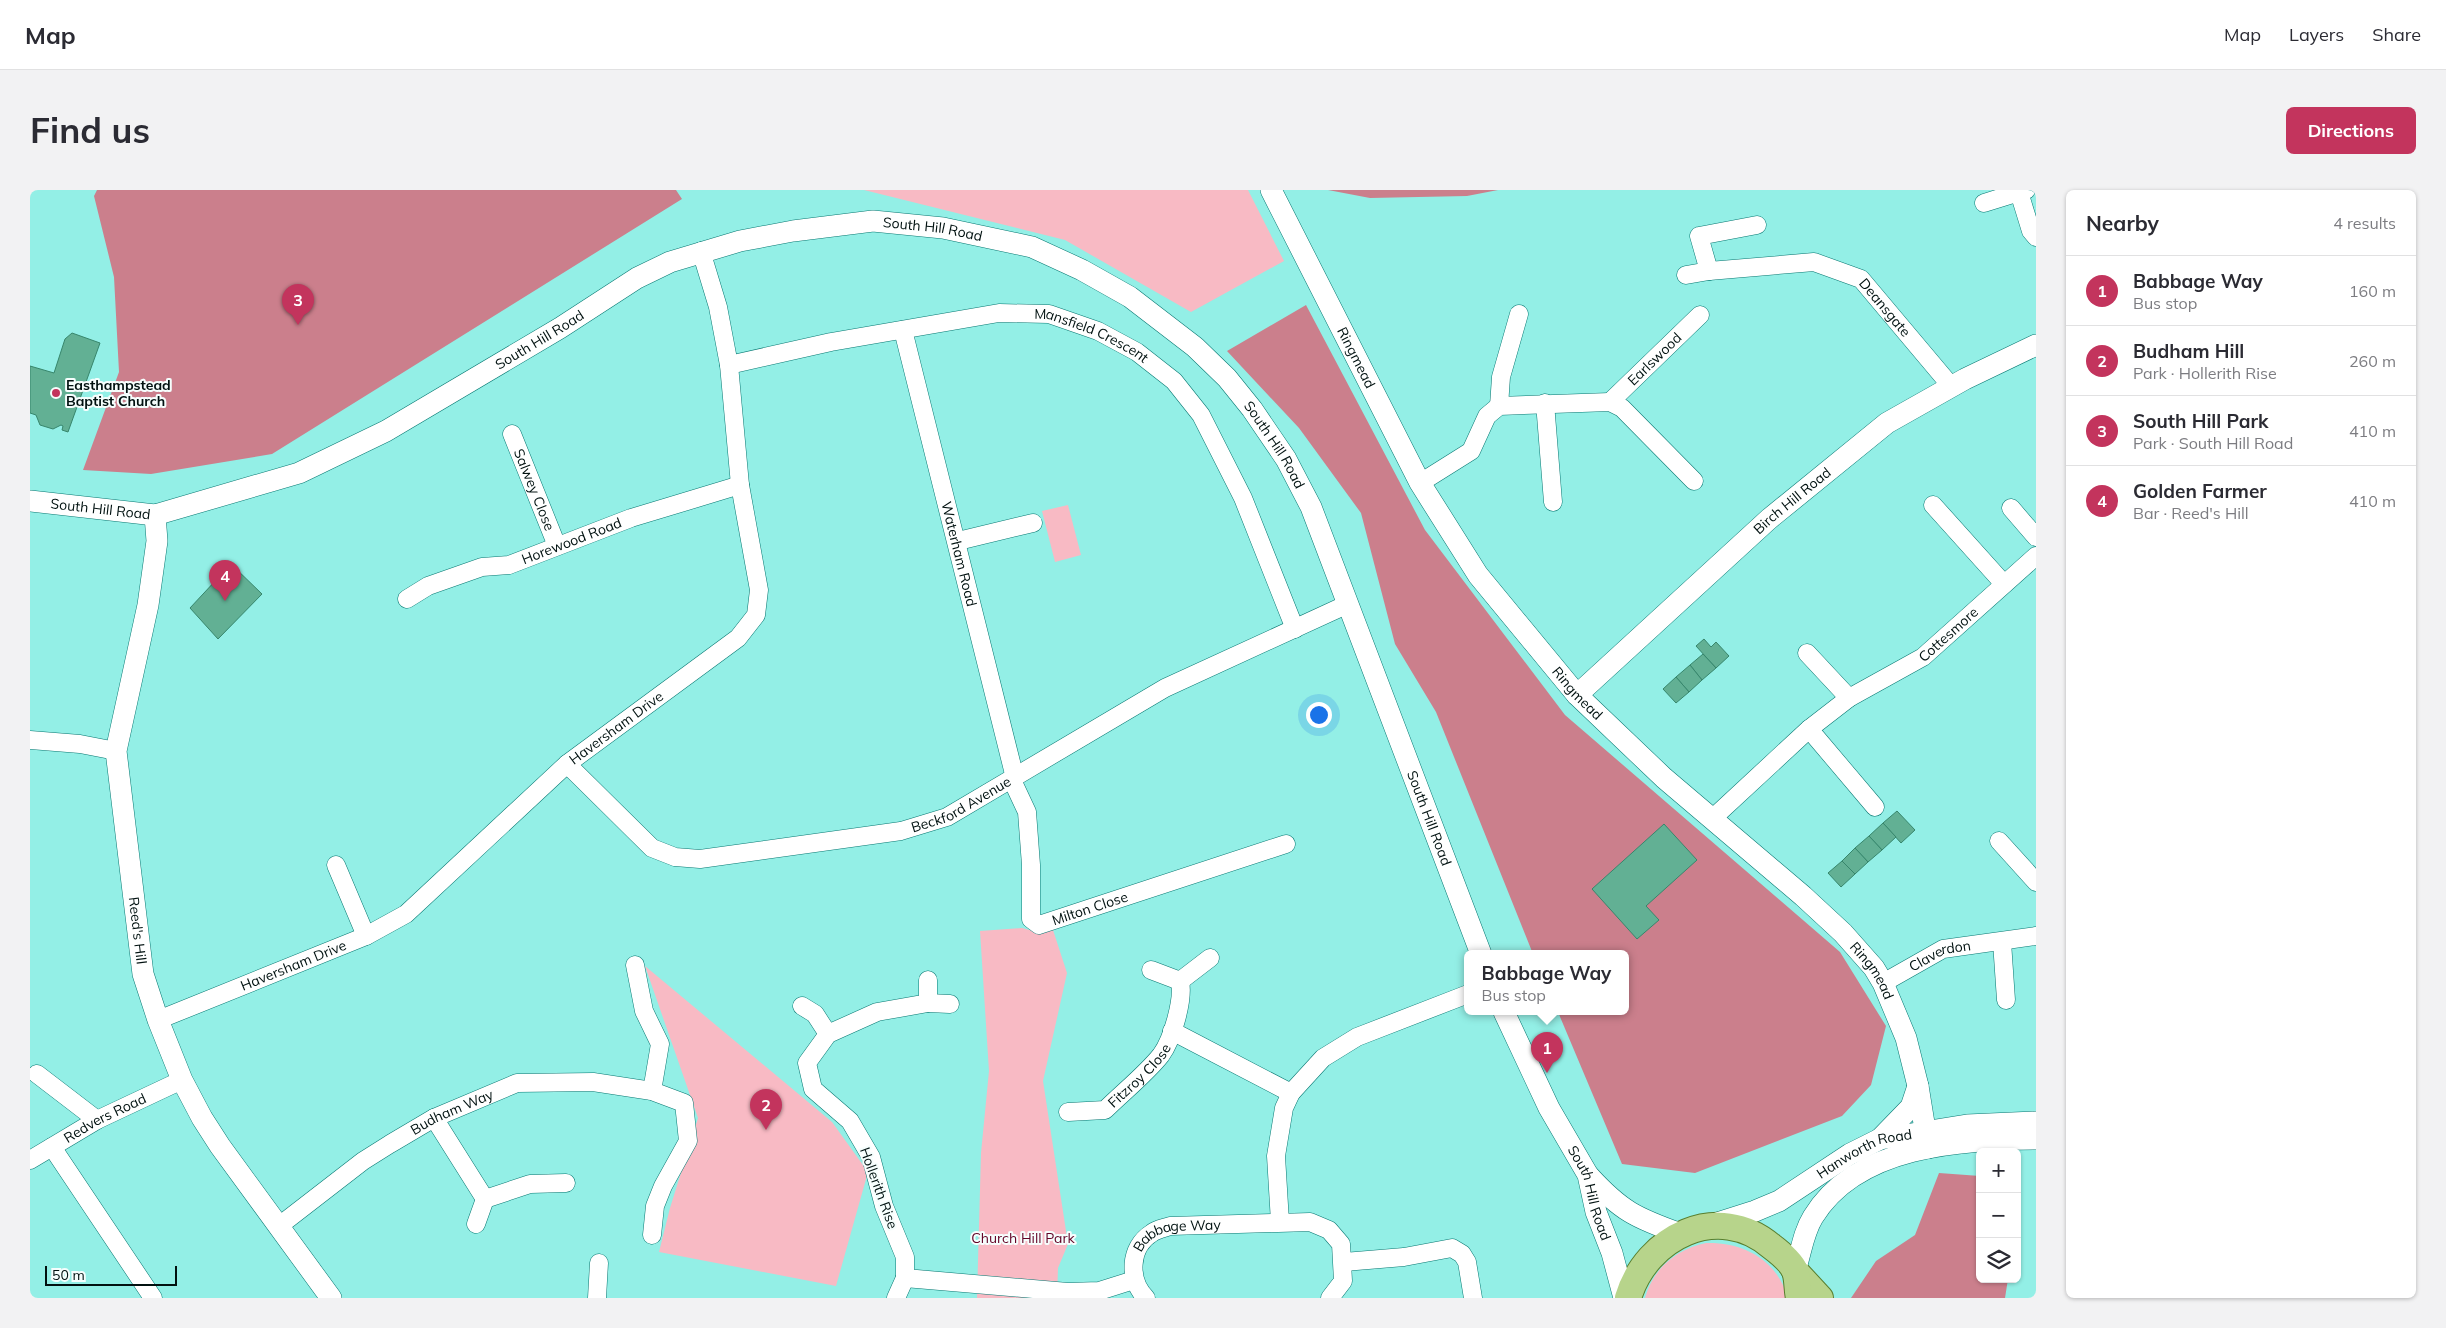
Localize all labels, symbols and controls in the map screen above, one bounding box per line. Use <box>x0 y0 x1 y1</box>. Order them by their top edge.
text: Map <box>25 20 76 50</box>
text: Map <box>2224 23 2261 46</box>
text: Layers <box>2289 23 2344 46</box>
text: Share <box>2372 23 2421 46</box>
button: Directions <box>2286 107 2416 154</box>
text: Find us <box>30 108 150 152</box>
text: Nearby <box>2086 210 2159 236</box>
street label: South Hill Road <box>882 213 984 245</box>
text: 4 results <box>2333 213 2396 233</box>
text: Babbage Way <box>2133 269 2263 293</box>
street label: Deansgate <box>1855 275 1915 340</box>
text: 1 <box>2097 281 2107 301</box>
text: 160 m <box>2349 281 2396 301</box>
pin: 3 <box>282 284 314 325</box>
text: Bus stop <box>2133 293 2197 313</box>
street label: Mansfield Crescent <box>1034 305 1152 367</box>
street label: South Hill Road <box>492 306 587 373</box>
street label: Ringmead <box>1333 324 1379 391</box>
street label: Earlswood <box>1624 329 1685 389</box>
text: Budham Hill <box>2133 339 2244 363</box>
text: 2 <box>2097 351 2107 371</box>
text: 260 m <box>2349 351 2396 371</box>
text: Park · Hollerith Rise <box>2133 363 2277 383</box>
place label: Easthampstead Baptist Church <box>66 376 171 410</box>
marker: Easthampstead Baptist Church <box>50 387 62 399</box>
street label: South Hill Road <box>1240 397 1309 492</box>
text: South Hill Park <box>2133 409 2268 433</box>
text: 3 <box>2097 421 2107 441</box>
text: 410 m <box>2349 421 2396 441</box>
text: Park · South Hill Road <box>2133 433 2293 453</box>
street label: Salwey Close <box>510 446 559 533</box>
street label: Birch Hill Road <box>1750 463 1835 538</box>
text: Golden Farmer <box>2133 479 2267 503</box>
text: 4 <box>2097 491 2107 511</box>
text: 410 m <box>2349 491 2396 511</box>
street label: South Hill Road <box>50 494 151 523</box>
street label: Waterham Road <box>937 500 981 609</box>
text: Bar · Reed's Hill <box>2133 503 2249 523</box>
street label: Horewood Road <box>519 514 624 568</box>
pin: 4 <box>209 560 241 601</box>
street label: Cottesmore <box>1915 603 1982 666</box>
street label: Ringmead <box>1548 663 1607 724</box>
street label: Haversham Drive <box>565 687 667 768</box>
your location <box>1306 702 1332 728</box>
street label: South Hill Road <box>1403 768 1456 868</box>
street label: Beckford Avenue <box>909 772 1014 836</box>
street label: Milton Close <box>1050 887 1130 929</box>
street label: Reed's Hill <box>125 896 151 965</box>
street label: Haversham Drive <box>238 936 349 995</box>
street label: Claverdon <box>1906 936 1972 976</box>
street label: Ringmead <box>1846 938 1898 1002</box>
popup <box>1464 950 1629 1015</box>
text: Babbage Way <box>1482 961 1611 985</box>
text: Bus stop <box>1482 985 1546 1005</box>
pin: 1 <box>1531 1032 1563 1073</box>
street label: Fitzroy Close <box>1104 1041 1175 1111</box>
street label: Budham Way <box>407 1085 496 1139</box>
street label: Redvers Road <box>60 1089 149 1147</box>
pin: 2 <box>750 1089 782 1130</box>
street label: Hanworth Road <box>1813 1125 1913 1183</box>
street label: South Hill Road <box>1564 1142 1615 1243</box>
street label: Hollerith Rise <box>856 1145 902 1231</box>
map controls <box>1976 1148 2021 1283</box>
button: + <box>1976 1148 2021 1193</box>
button: − <box>1976 1193 2021 1238</box>
street label: Babbage Way <box>1129 1216 1222 1255</box>
park label: Church Hill Park <box>971 1229 1076 1247</box>
button: layers <box>1976 1238 2021 1283</box>
scale bar <box>45 1263 178 1286</box>
text: 50 m <box>52 1266 85 1284</box>

